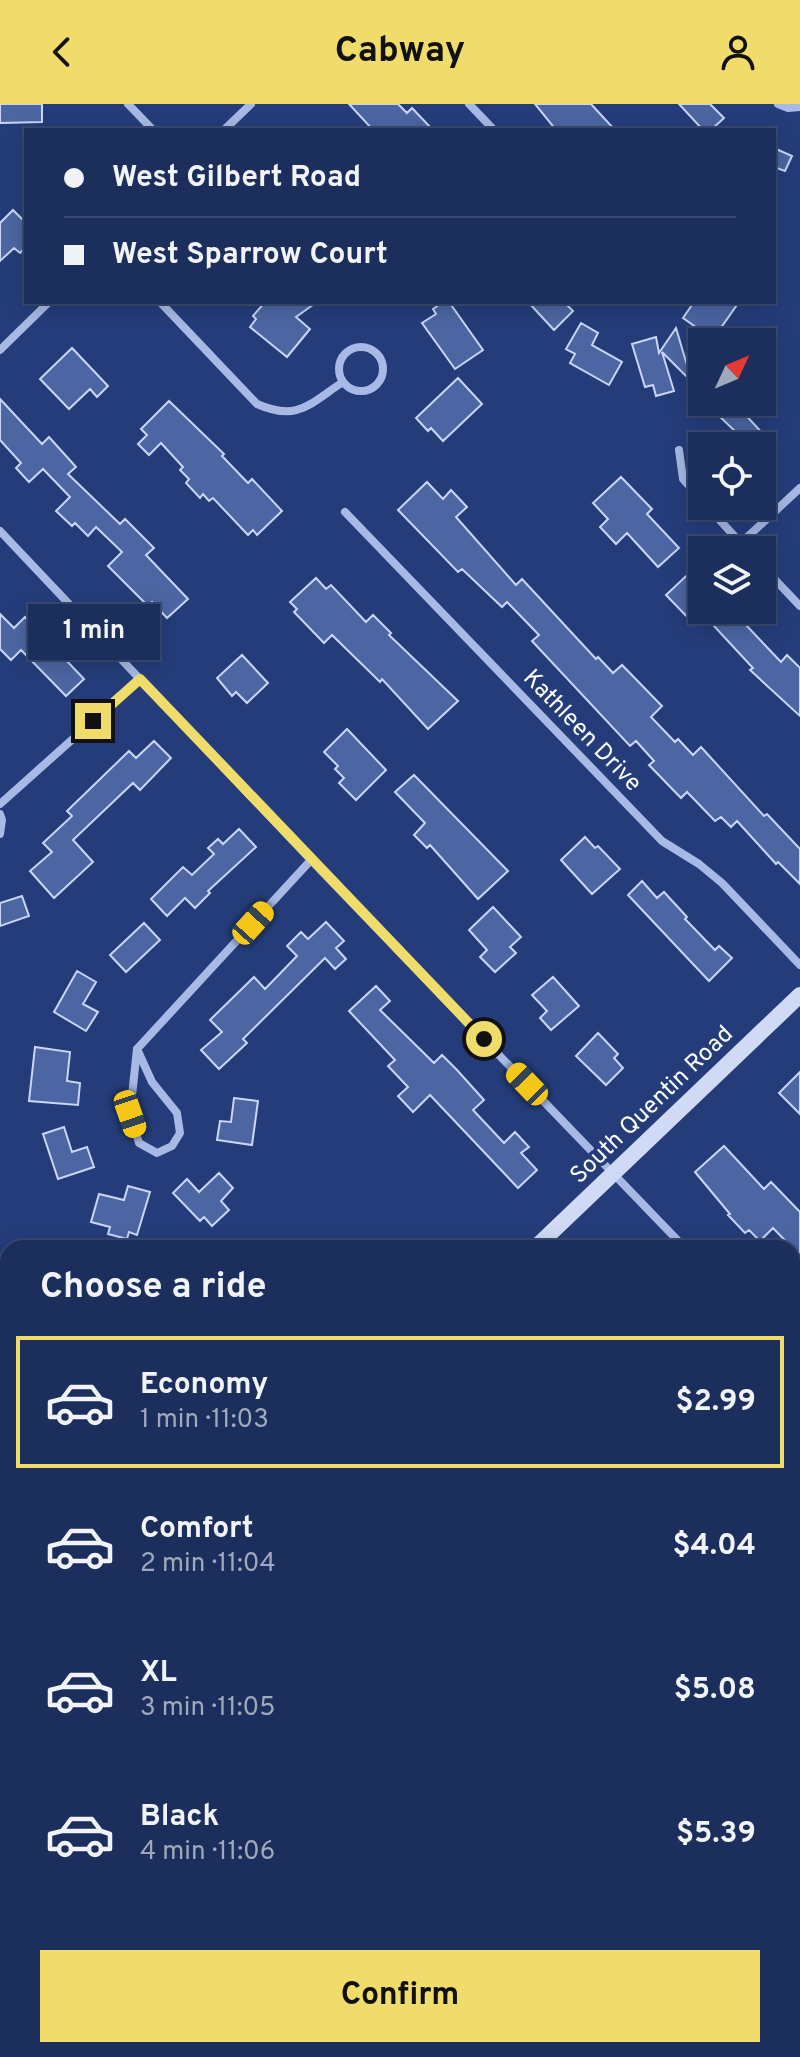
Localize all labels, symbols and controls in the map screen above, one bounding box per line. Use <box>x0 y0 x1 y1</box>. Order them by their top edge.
text: Cabway <box>335 29 465 75</box>
icon: back <box>40 30 84 74</box>
icon: person <box>716 30 760 74</box>
text: West Gilbert Road <box>112 160 361 197</box>
text: West Sparrow Court <box>112 237 388 274</box>
north arrow <box>688 328 776 416</box>
map controls <box>688 328 776 624</box>
button: locate <box>688 432 776 520</box>
button: layers <box>688 536 776 624</box>
callout: 1 min <box>27 605 159 661</box>
text: 1 min <box>63 615 125 648</box>
street label: Kathleen Drive <box>516 664 647 799</box>
route end <box>75 703 111 739</box>
car <box>228 897 278 949</box>
street label: South Quentin Road <box>565 1020 740 1191</box>
route start <box>466 1021 502 1057</box>
car <box>502 1058 552 1110</box>
car <box>111 1087 149 1141</box>
text: Choose a ride <box>40 1265 266 1311</box>
icon: car <box>44 1366 116 1438</box>
text: Economy <box>140 1367 268 1404</box>
text: $2.99 <box>675 1384 756 1421</box>
text: 1 min · 11:03 <box>140 1404 269 1437</box>
icon: car <box>44 1510 116 1582</box>
text: Comfort <box>140 1511 253 1548</box>
text: $4.04 <box>672 1528 756 1565</box>
text: 2 min · 11:04 <box>140 1548 276 1581</box>
icon: car <box>44 1654 116 1726</box>
text: XL <box>140 1655 177 1692</box>
text: $5.08 <box>674 1672 756 1709</box>
text: 3 min · 11:05 <box>140 1692 275 1725</box>
icon: car <box>44 1798 116 1870</box>
text: Black <box>140 1799 219 1836</box>
text: $5.39 <box>676 1816 756 1853</box>
text: 4 min · 11:06 <box>140 1836 275 1869</box>
button: Confirm <box>40 1950 760 2042</box>

